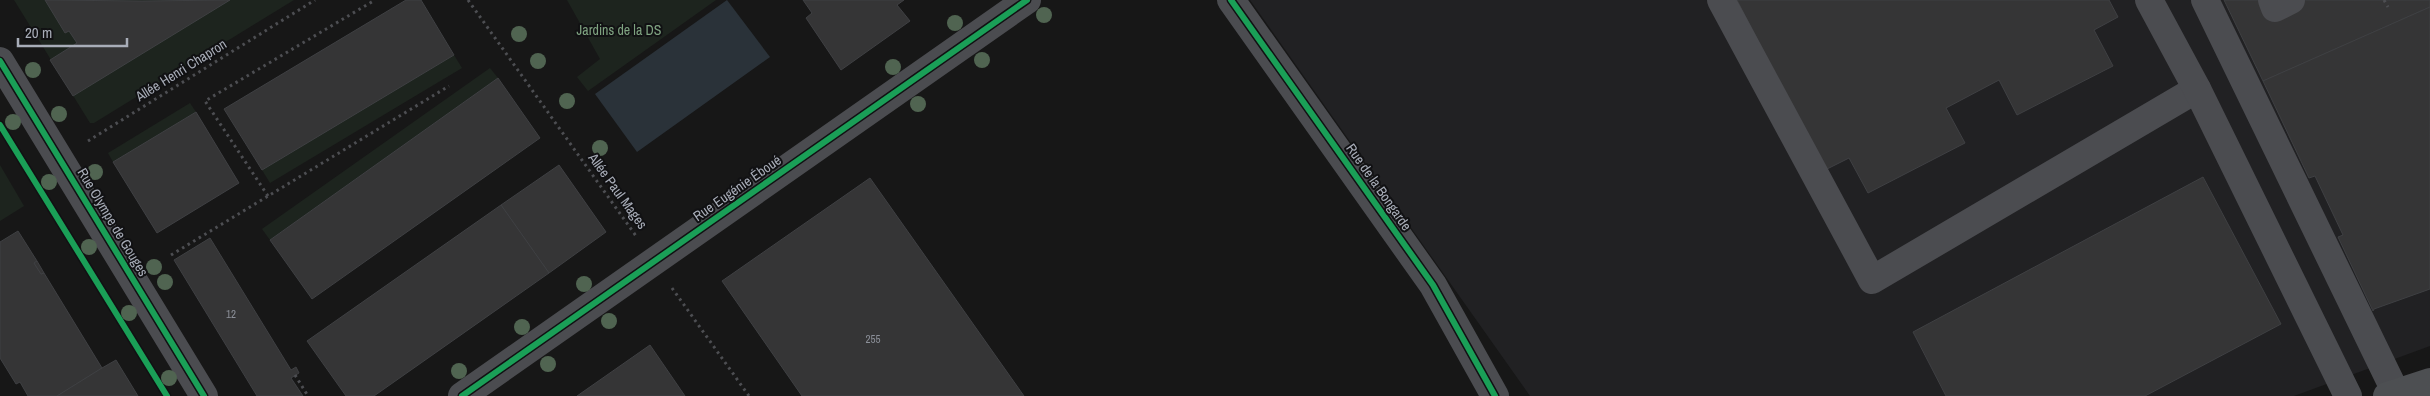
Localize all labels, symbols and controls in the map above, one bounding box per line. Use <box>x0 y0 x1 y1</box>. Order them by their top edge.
scale bar <box>18 15 126 47</box>
park label: Jardins de la DS <box>577 21 662 39</box>
text: 20 m <box>25 22 52 43</box>
street label: Allée Henri Chapron <box>131 35 230 106</box>
street label: Rue de la Bongarde <box>1342 140 1416 234</box>
street label: Allée Paul Mages <box>584 149 652 233</box>
street label: Rue Eugénie Éboué <box>689 151 785 225</box>
street label: Rue Olympe de Gouges <box>74 165 153 280</box>
house number: 12 <box>226 307 236 321</box>
house number: 255 <box>865 332 881 346</box>

